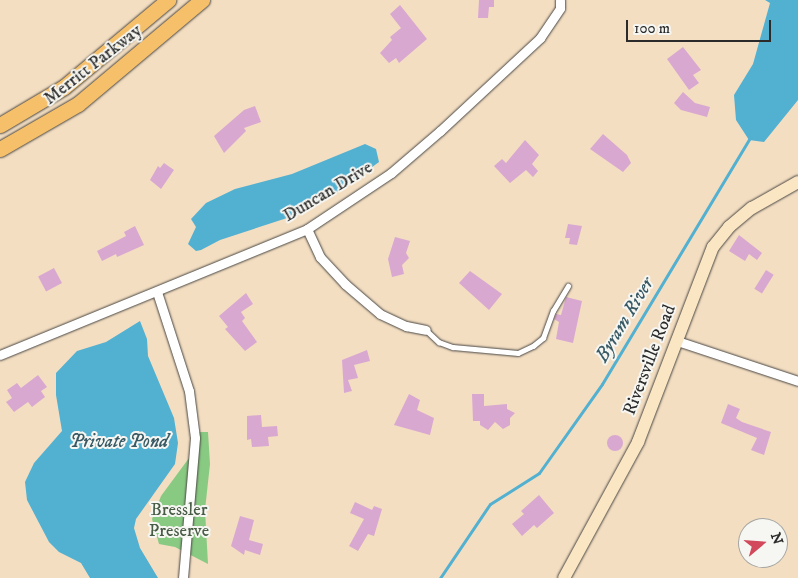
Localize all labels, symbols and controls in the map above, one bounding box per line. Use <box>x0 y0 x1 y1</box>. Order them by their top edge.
scale bar <box>628 10 773 42</box>
text: 100 m <box>634 19 670 38</box>
street label: Merritt Parkway <box>40 20 146 110</box>
street label: Duncan Drive <box>279 157 377 227</box>
water label: Byram River <box>591 274 659 366</box>
street label: Riversville Road <box>619 302 681 418</box>
water label: Private Pond <box>70 431 168 453</box>
park label: Bressler Preserve <box>149 500 209 542</box>
north arrow <box>738 518 788 568</box>
text: N <box>766 530 787 547</box>

